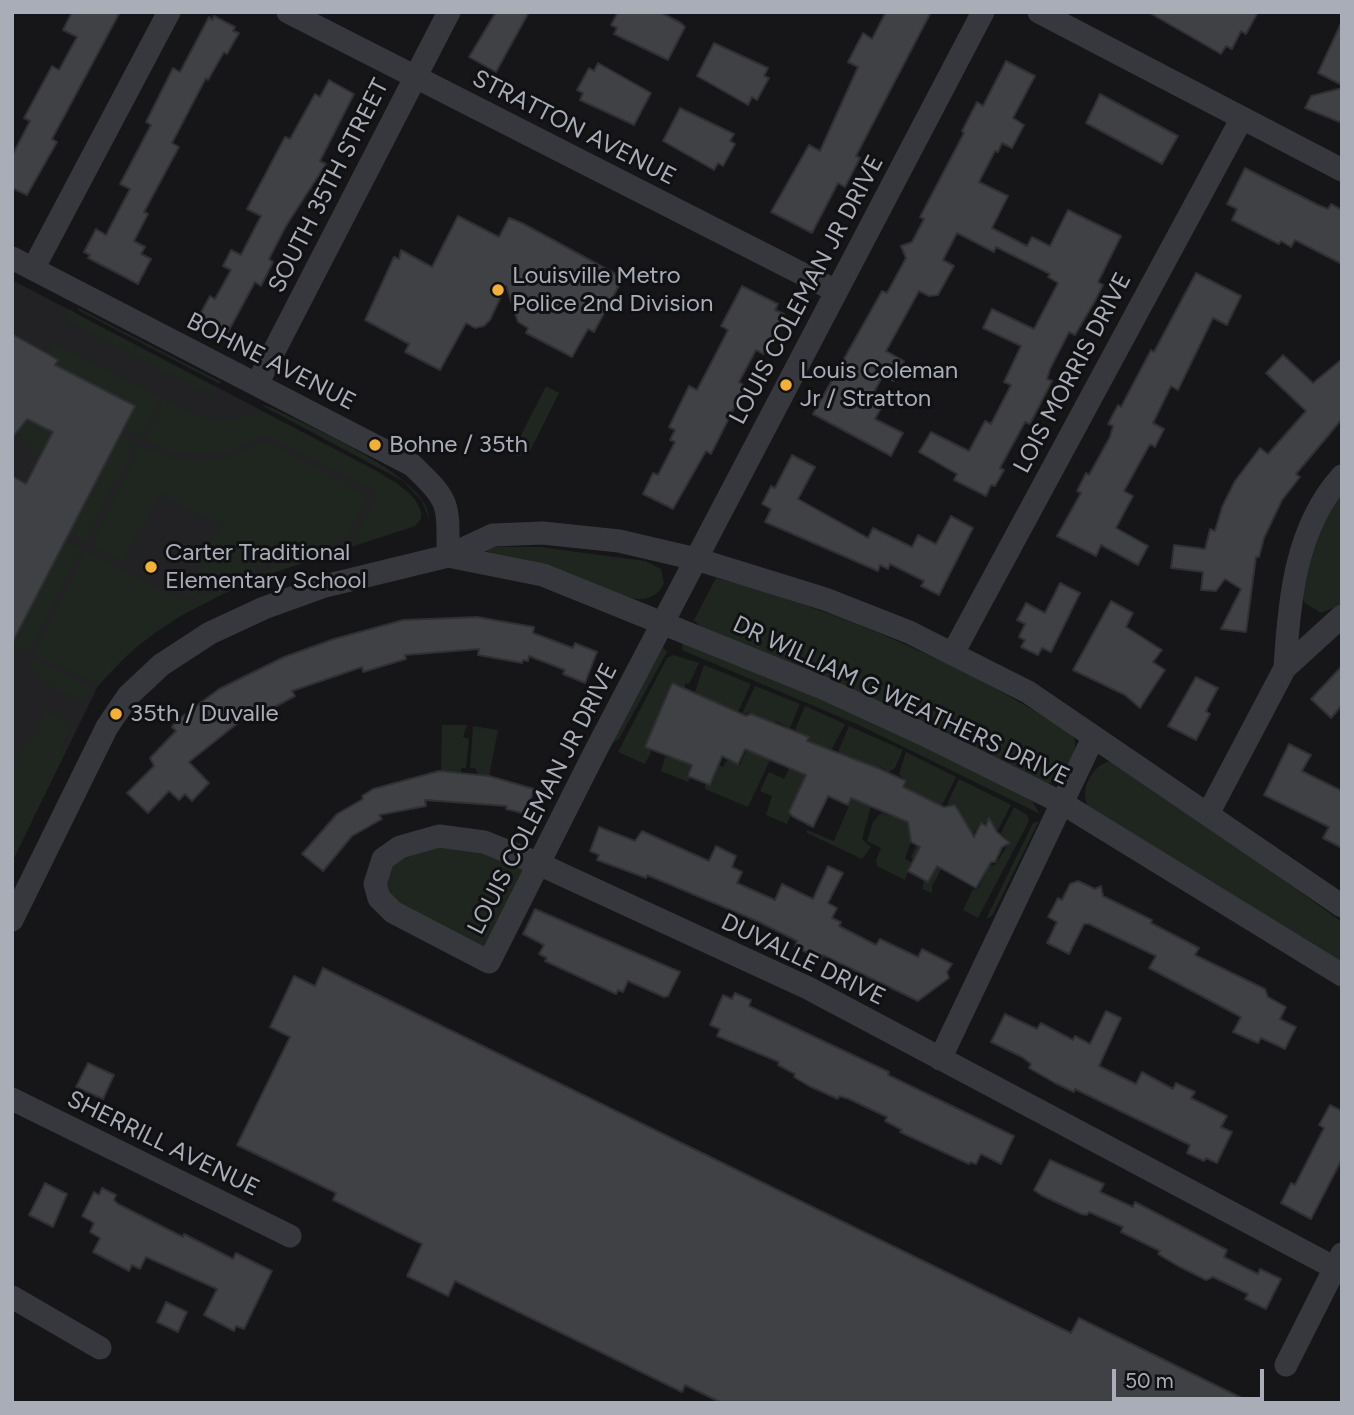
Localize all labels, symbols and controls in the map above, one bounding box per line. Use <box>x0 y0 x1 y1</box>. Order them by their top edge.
street label: STRATTON AVENUE <box>467 64 681 192</box>
street label: SOUTH 35TH STREET <box>263 74 395 298</box>
street label: LOUIS COLEMAN JR DRIVE <box>724 151 890 429</box>
place label: Louisville Metro Police 2nd Division <box>512 262 713 318</box>
street label: LOIS MORRIS DRIVE <box>1008 268 1138 478</box>
marker: Louisville Metro Police 2nd Division <box>490 282 506 298</box>
street label: BOHNE AVENUE <box>182 307 360 417</box>
place label: Louis Coleman Jr / Stratton <box>800 357 958 413</box>
marker: Louis Coleman Jr / Stratton <box>778 377 794 393</box>
place label: Bohne / 35th <box>389 431 528 459</box>
marker: Bohne / 35th <box>367 437 383 453</box>
place label: Carter Traditional Elementary School <box>165 539 367 595</box>
marker: Carter Traditional Elementary School <box>143 559 159 575</box>
street label: DR WILLIAM G WEATHERS DRIVE <box>728 610 1074 792</box>
street label: LOUIS COLEMAN JR DRIVE <box>462 659 624 939</box>
place label: 35th / Duvalle <box>130 700 279 728</box>
marker: 35th / Duvalle <box>108 706 124 722</box>
street label: DUVALLE DRIVE <box>716 908 890 1012</box>
street label: SHERRILL AVENUE <box>62 1085 264 1203</box>
scale bar <box>1116 1356 1268 1400</box>
text: 50 m <box>1125 1368 1174 1393</box>

